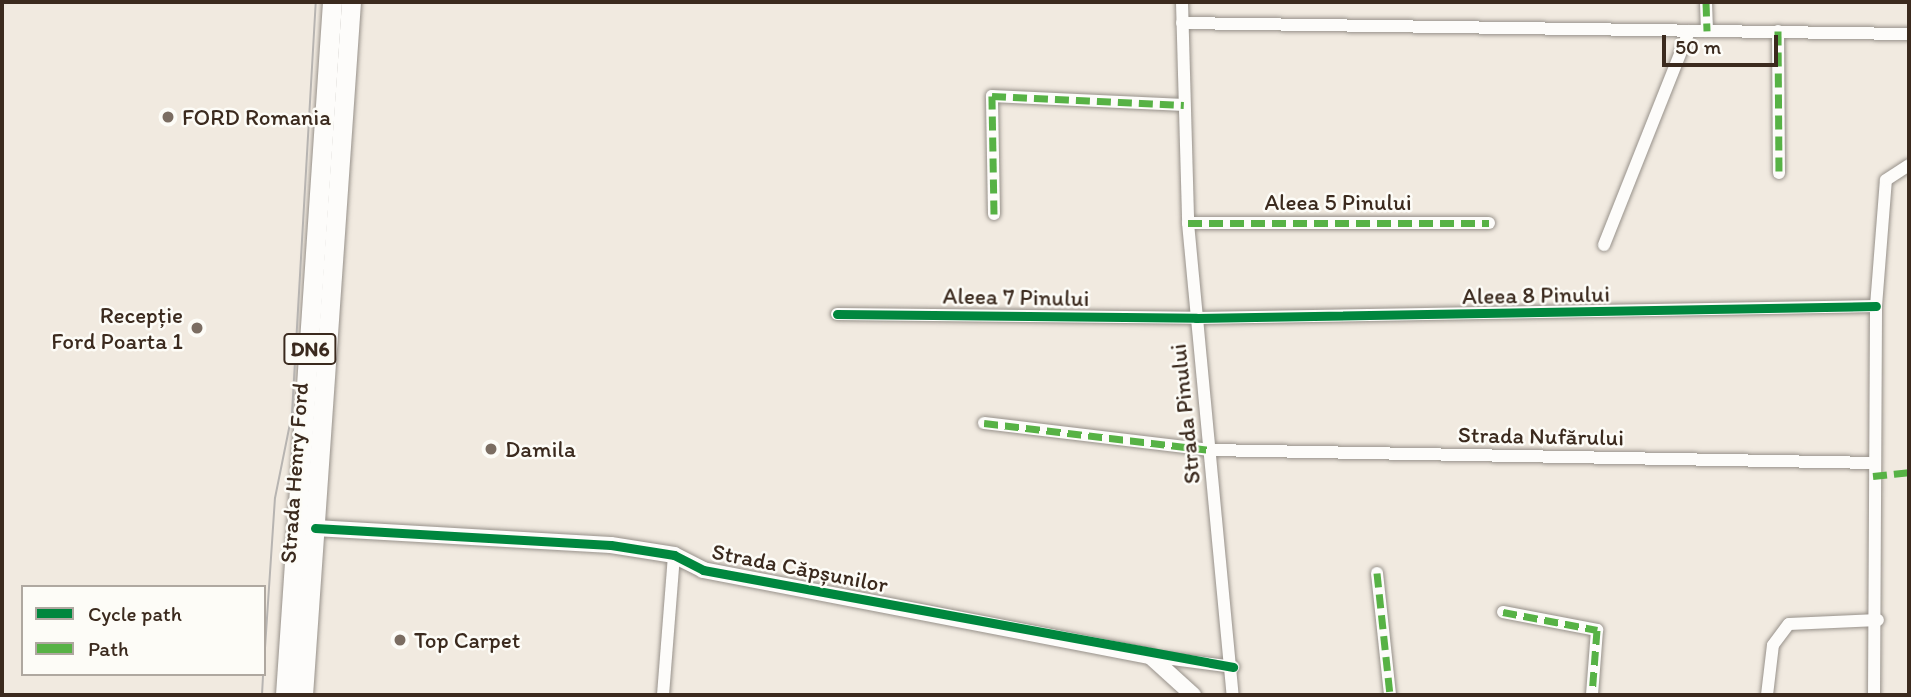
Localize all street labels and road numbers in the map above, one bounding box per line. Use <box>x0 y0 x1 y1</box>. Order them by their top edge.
street label: Aleea 5 Pinului <box>1264 188 1412 216</box>
street label: Aleea 8 Pinului <box>1462 280 1610 310</box>
street label: Aleea 7 Pinului <box>942 282 1090 312</box>
road number: DN6 <box>282 332 338 366</box>
street label: Strada Pinului <box>1164 342 1206 486</box>
street label: Strada Henry Ford <box>274 382 314 564</box>
street label: Strada Nufărului <box>1458 421 1624 451</box>
street label: Strada Căpșunilor <box>710 537 890 599</box>

